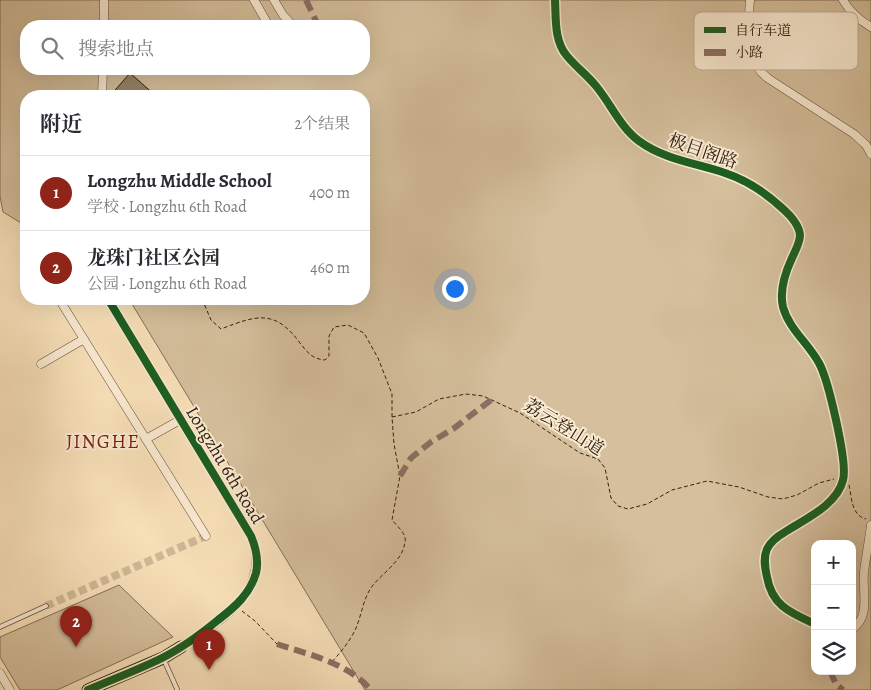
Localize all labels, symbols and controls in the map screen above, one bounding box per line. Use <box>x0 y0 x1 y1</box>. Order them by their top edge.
legend <box>694 12 858 70</box>
search box <box>20 20 370 75</box>
text: 自行车道 <box>735 21 791 40</box>
icon: search <box>38 34 66 62</box>
text: 搜索地点 <box>78 36 154 62</box>
text: 小路 <box>735 43 763 62</box>
text: 附近 <box>40 110 82 138</box>
text: 2个结果 <box>294 113 350 135</box>
street label: 极目阁路 <box>665 128 741 174</box>
text: Longzhu Middle School <box>87 168 272 194</box>
text: 1 <box>53 182 59 204</box>
text: 400 m <box>309 182 350 204</box>
text: 学校 · Longzhu 6th Road <box>87 196 247 218</box>
text: 龙珠门社区公园 <box>87 245 220 271</box>
text: 2 <box>52 257 60 279</box>
text: 460 m <box>310 257 350 279</box>
text: 公园 · Longzhu 6th Road <box>87 273 247 295</box>
your location <box>442 276 468 302</box>
street label: 荔云登山道 <box>519 393 609 461</box>
street label: Longzhu 6th Road <box>180 402 270 528</box>
district label: JINGHE <box>66 428 140 455</box>
map controls <box>811 540 856 675</box>
button: + <box>811 540 856 585</box>
button: − <box>811 585 856 630</box>
pin: 2 <box>60 606 92 647</box>
pin: 1 <box>193 629 225 670</box>
button: layers <box>811 630 856 675</box>

